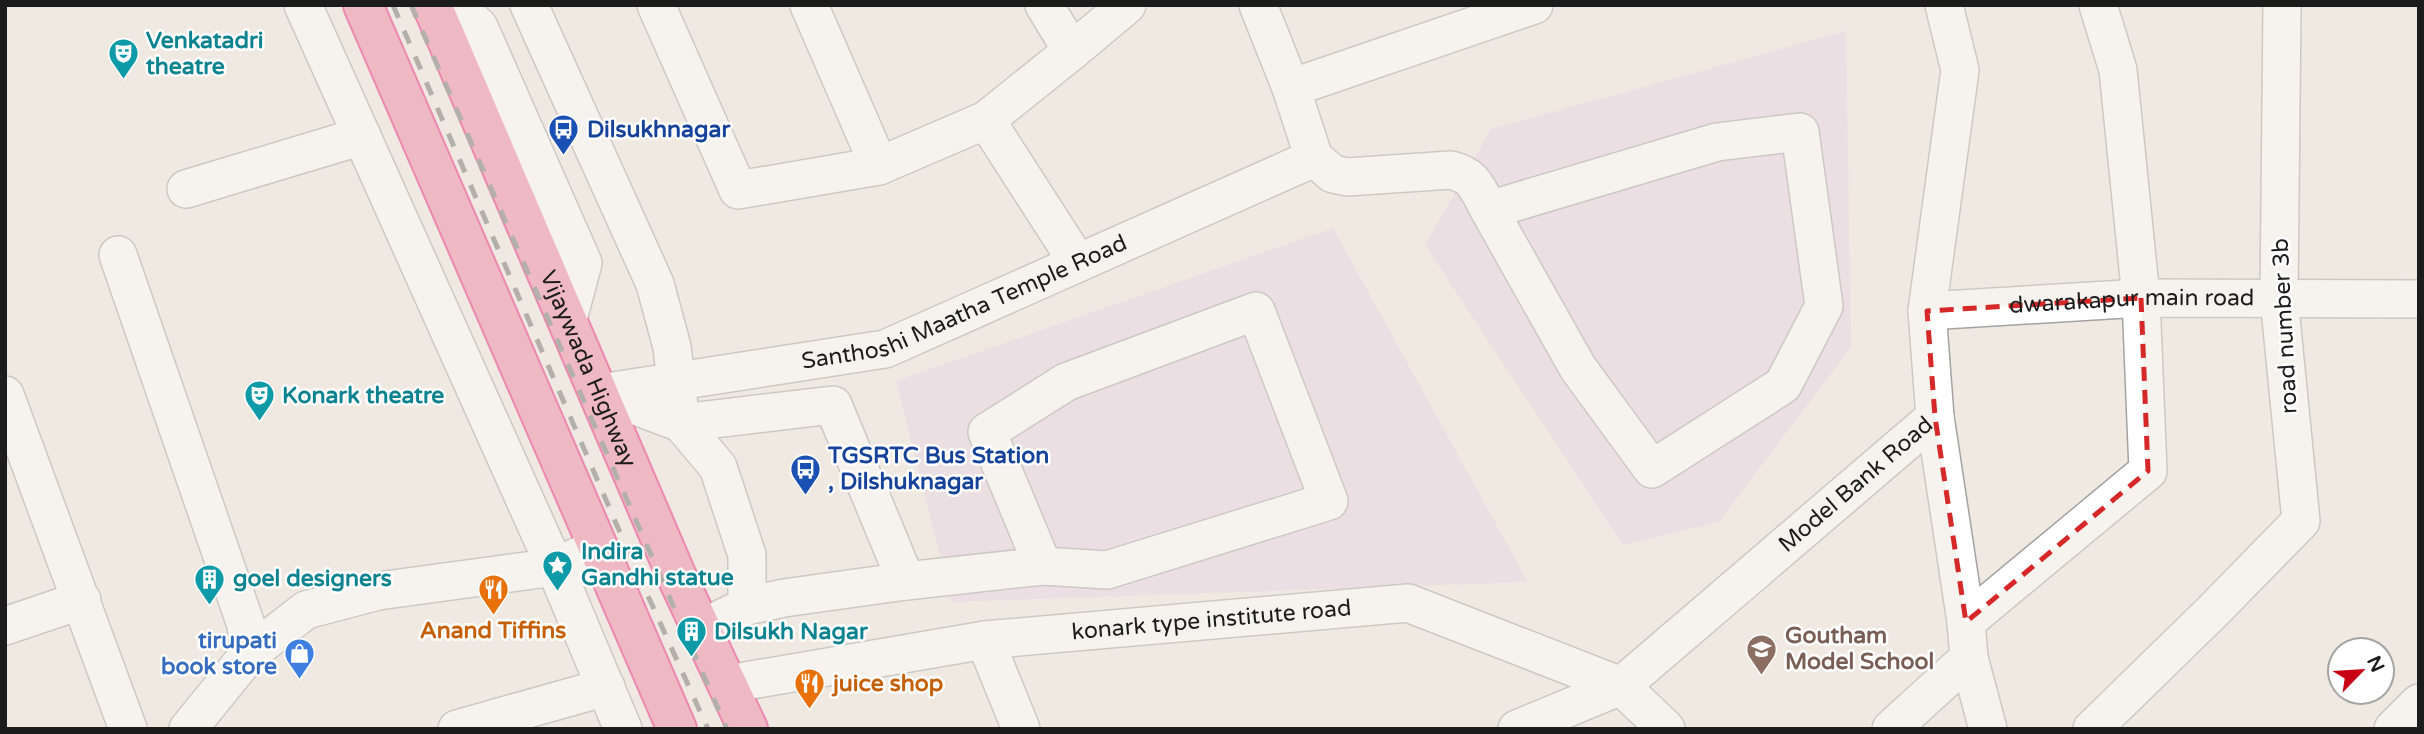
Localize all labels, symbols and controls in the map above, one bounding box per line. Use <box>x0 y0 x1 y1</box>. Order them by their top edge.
place label: Venkatadri theatre <box>146 27 263 81</box>
theatre icon: Venkatadri theatre <box>106 37 140 81</box>
bus stop icon: Dilsukhnagar <box>547 113 581 157</box>
place label: Dilsukhnagar <box>587 116 731 144</box>
street label: Santhoshi Maatha Temple Road <box>800 229 1131 376</box>
street label: road number 3b <box>2266 237 2304 415</box>
street label: Vijaywada Highway <box>533 266 642 472</box>
street label: dwarakapur main road <box>2008 284 2254 320</box>
theatre icon: Konark theatre <box>242 379 276 423</box>
place label: Konark theatre <box>282 382 444 410</box>
street label: Model Bank Road <box>1773 411 1939 559</box>
place label: TGSRTC Bus Station , Dilshuknagar <box>827 442 1049 496</box>
bus stop icon: TGSRTC Bus Station , Dilshuknagar <box>788 452 822 496</box>
place label: Indira Gandhi statue <box>581 538 734 592</box>
place icon: Indira Gandhi statue <box>541 548 575 592</box>
building icon: goel designers <box>193 562 227 606</box>
place label: goel designers <box>233 565 392 593</box>
restaurant icon: Anand Tiffins <box>476 573 510 617</box>
street label: konark type institute road <box>1070 594 1352 646</box>
building icon: Dilsukh Nagar <box>674 615 708 659</box>
place label: Anand Tiffins <box>420 617 566 645</box>
place label: Dilsukh Nagar <box>714 618 869 646</box>
place label: Goutham Model School <box>1785 622 1934 676</box>
place label: tirupati book store <box>161 627 277 681</box>
school or university icon: Goutham Model School <box>1745 632 1779 676</box>
north arrow <box>2326 636 2396 706</box>
shop icon: tirupati book store <box>283 637 317 681</box>
text: N <box>2362 653 2389 676</box>
restaurant icon: juice shop <box>793 667 827 711</box>
place label: juice shop <box>831 670 943 698</box>

